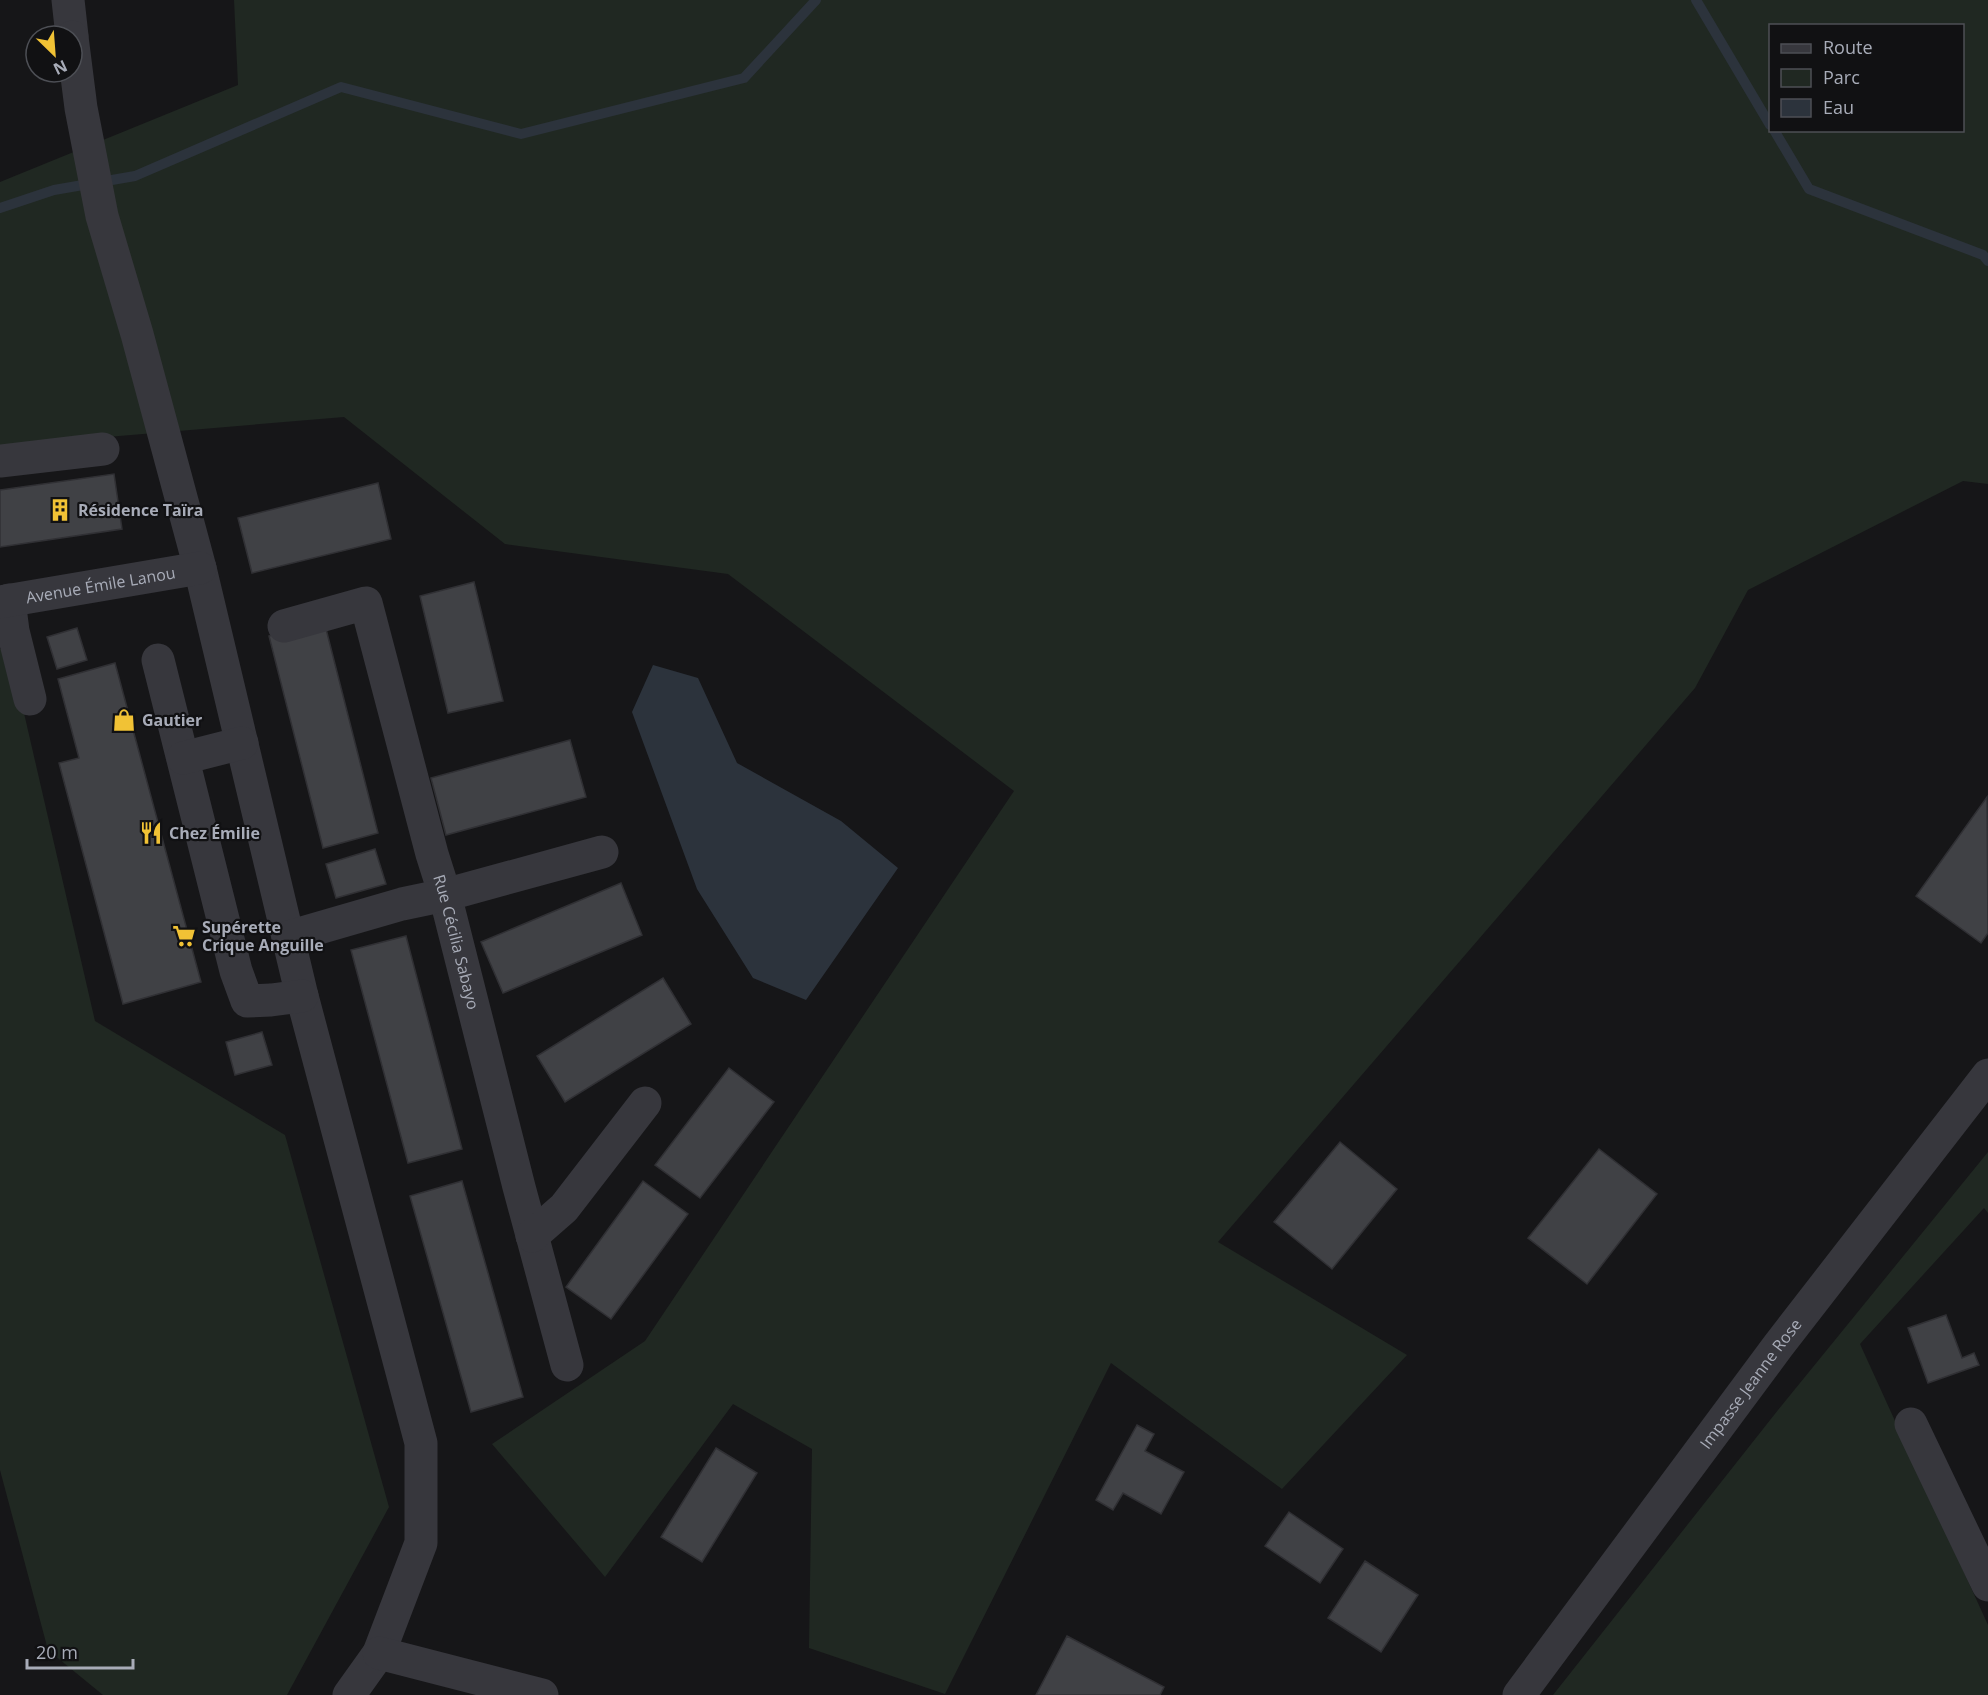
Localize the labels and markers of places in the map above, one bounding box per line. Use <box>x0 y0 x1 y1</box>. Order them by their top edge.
building icon: Résidence Taïra <box>47 497 73 523</box>
place label: Résidence Taïra <box>78 499 204 521</box>
shop icon: Gautier <box>111 707 137 733</box>
place label: Gautier <box>142 709 202 731</box>
restaurant icon: Chez Émilie <box>138 820 164 846</box>
place label: Chez Émilie <box>169 822 260 844</box>
place label: Supérette Crique Anguille <box>202 916 324 956</box>
supermarket icon: Supérette Crique Anguille <box>171 923 197 949</box>

